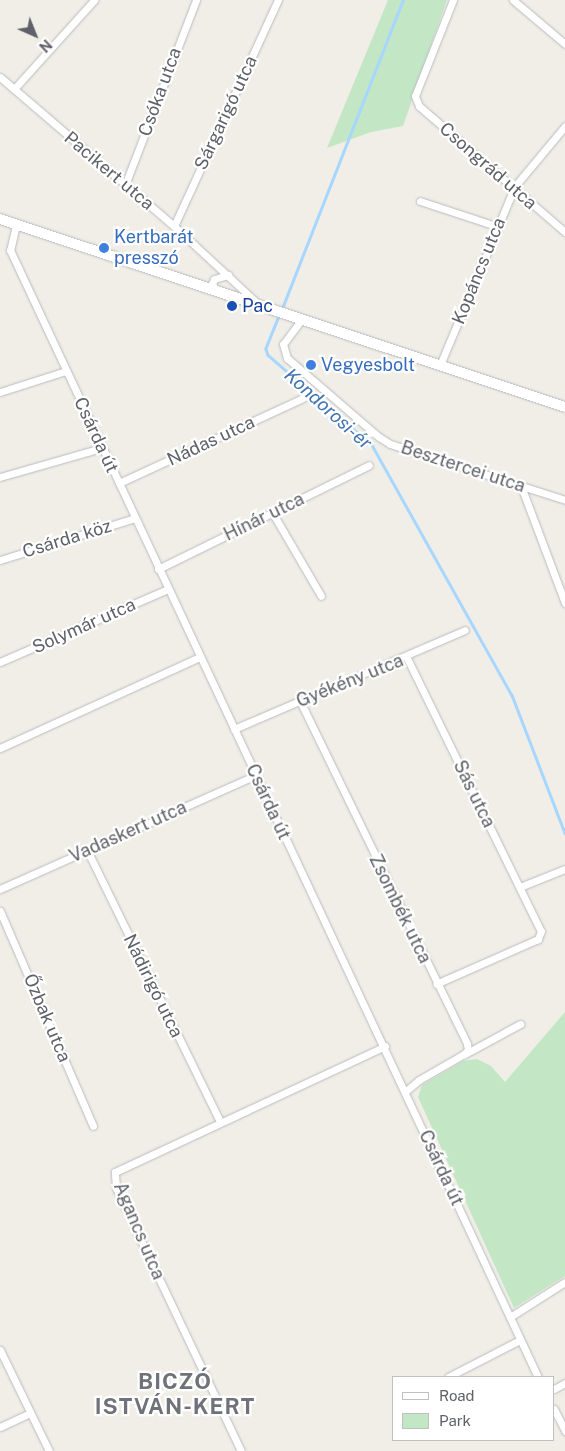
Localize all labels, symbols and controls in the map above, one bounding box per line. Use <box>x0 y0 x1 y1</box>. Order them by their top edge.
north arrow <box>10 10 60 60</box>
text: N <box>36 36 55 55</box>
street label: Csóka utca <box>134 45 186 139</box>
street label: Sárgarigó utca <box>190 53 262 173</box>
street label: Csongrád utca <box>435 118 541 214</box>
street label: Pacikert utca <box>60 127 158 215</box>
street label: Kopáncs utca <box>448 215 510 327</box>
place label: Kertbarát presszó <box>114 227 194 270</box>
marker: Kertbarát presszó <box>98 242 110 254</box>
place label: Pac <box>242 295 273 317</box>
marker: Pac <box>226 300 238 312</box>
place label: Vegyesbolt <box>321 354 415 376</box>
marker: Vegyesbolt <box>305 359 317 371</box>
water label: Kondorosi-ér <box>280 364 376 454</box>
street label: Csárda út <box>69 394 123 476</box>
street label: Nádas utca <box>164 411 258 471</box>
street label: Besztercei utca <box>398 437 528 497</box>
street label: Hínár utca <box>220 488 308 546</box>
street label: Csárda köz <box>20 515 114 563</box>
street label: Solymár utca <box>29 594 139 658</box>
street label: Gyékény utca <box>293 650 407 712</box>
street label: Sás utca <box>448 757 500 831</box>
street label: Csárda út <box>241 761 295 843</box>
street label: Vadaskert utca <box>66 797 190 867</box>
street label: Zsombék utca <box>364 851 436 967</box>
street label: Nádirigó utca <box>119 931 187 1041</box>
street label: Őzbak utca <box>19 971 75 1065</box>
street label: Csárda út <box>414 1127 468 1209</box>
street label: Agancs utca <box>109 1179 169 1283</box>
district label: BICZÓ ISTVÁN-KERT <box>93 1368 257 1420</box>
legend <box>392 1376 555 1441</box>
text: Road <box>439 1387 475 1404</box>
text: Park <box>439 1412 471 1429</box>

